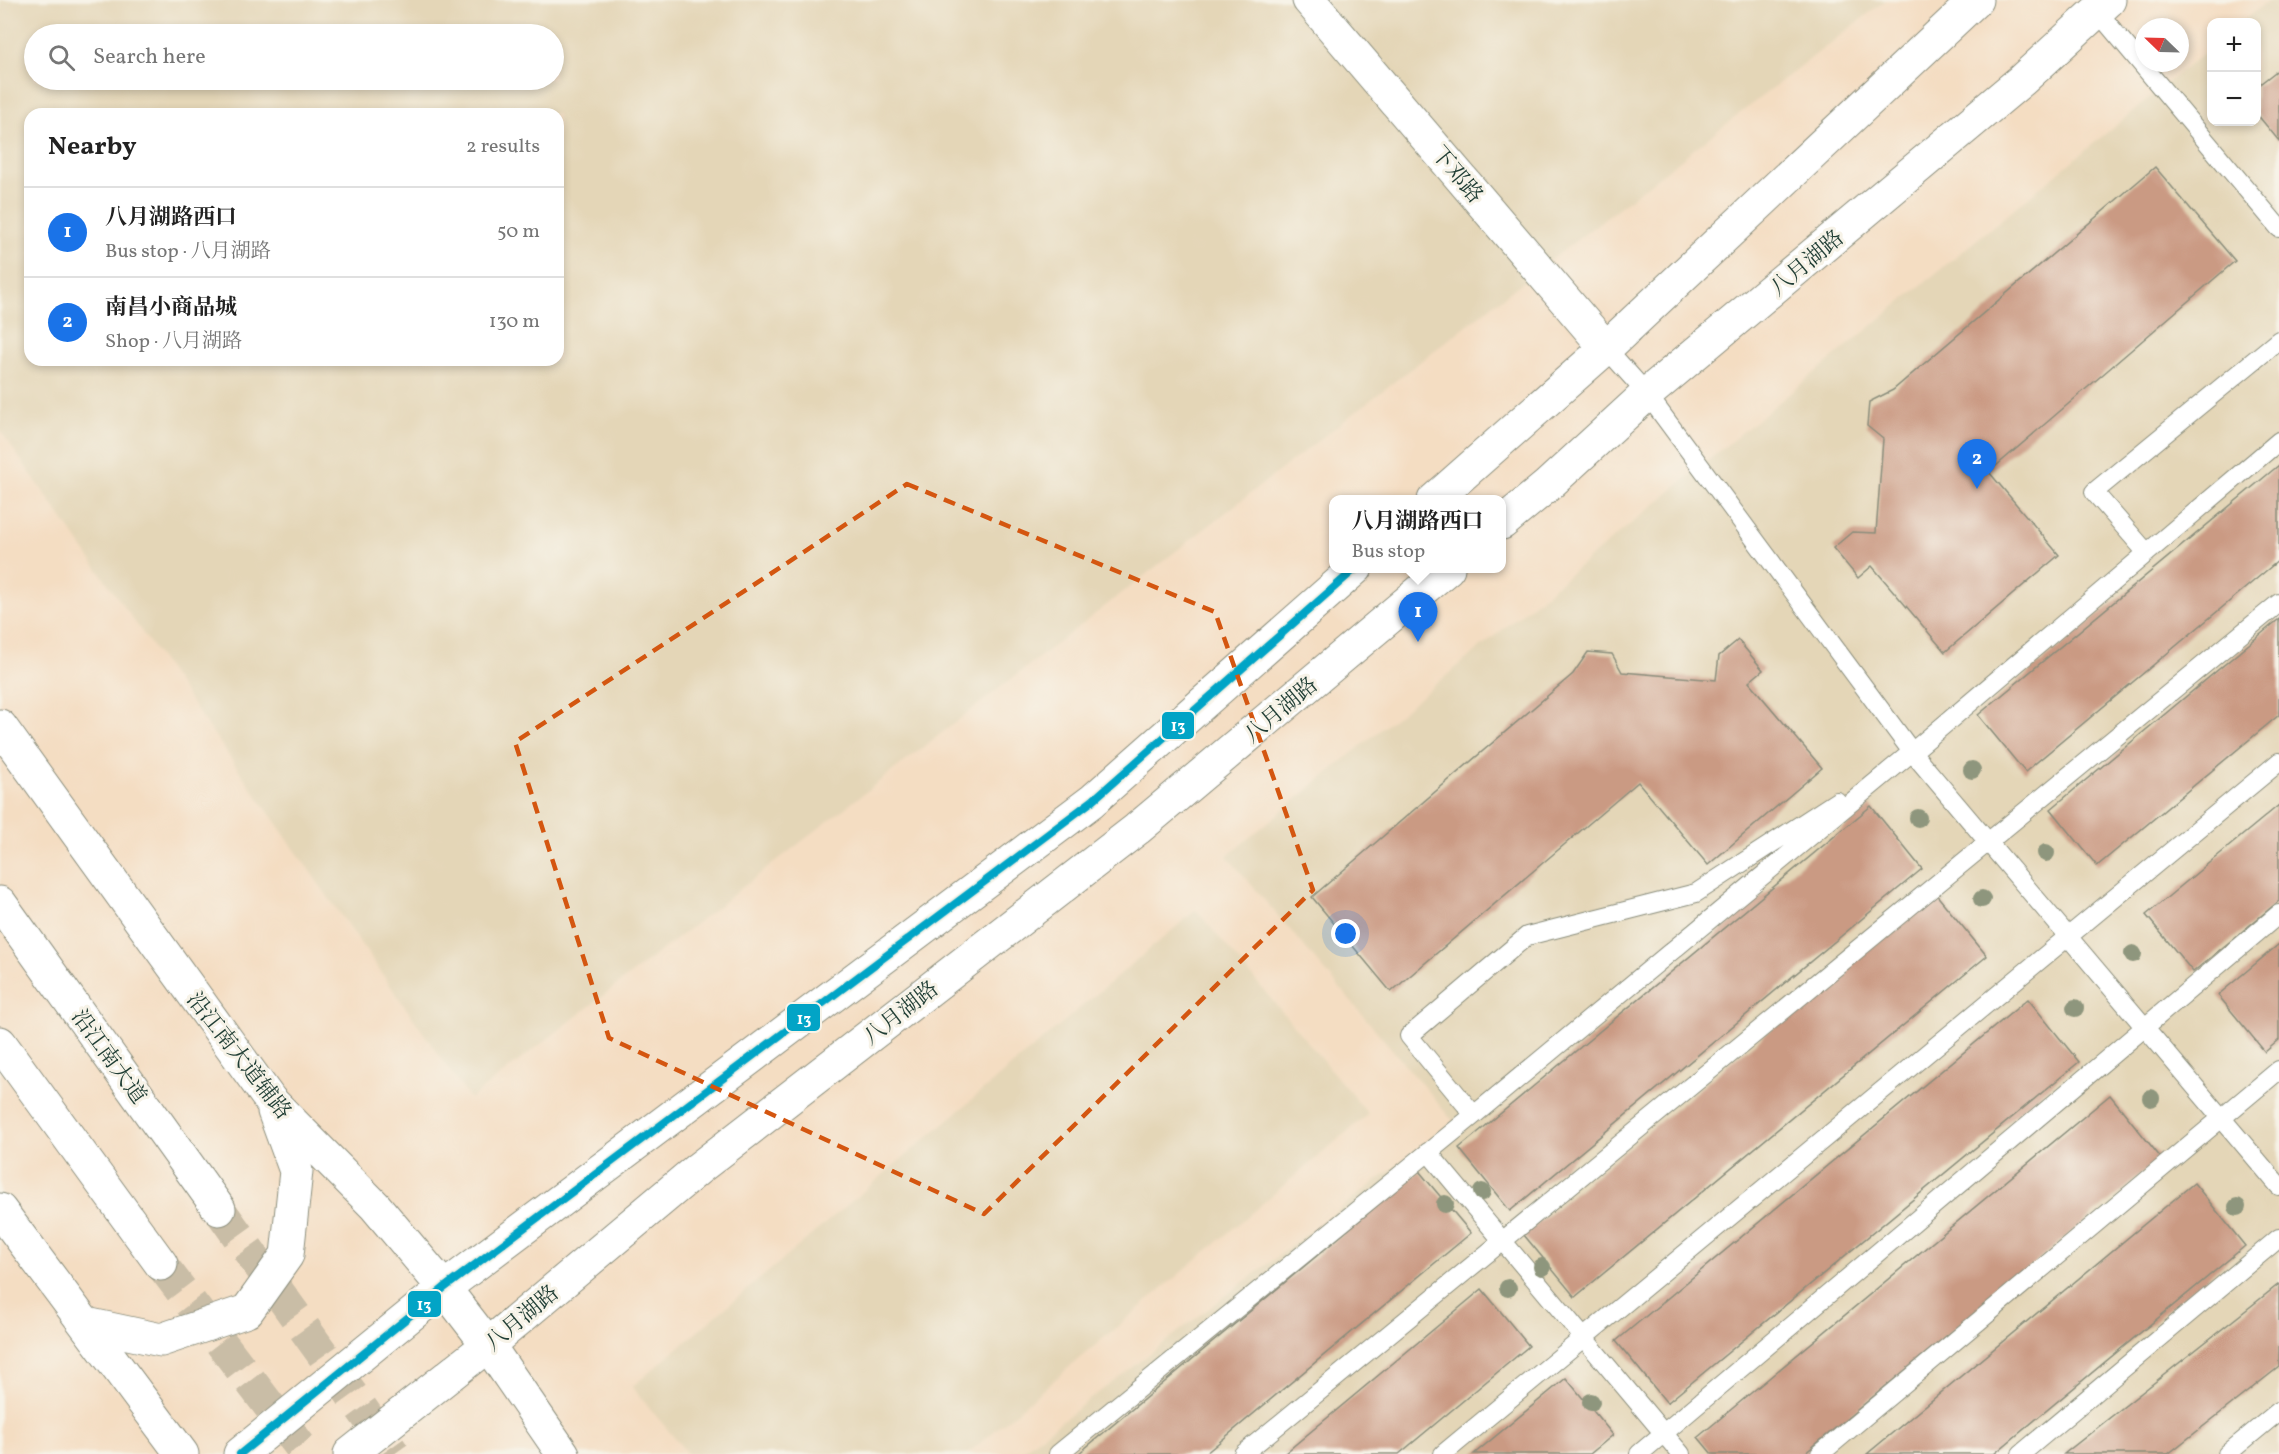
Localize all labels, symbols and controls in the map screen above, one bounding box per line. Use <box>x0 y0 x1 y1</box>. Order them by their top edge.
north arrow <box>2135 18 2189 72</box>
map controls <box>2207 18 2261 126</box>
button: + <box>2207 18 2261 72</box>
search box <box>24 24 564 90</box>
icon: search <box>45 41 78 74</box>
text: Search here <box>93 42 206 73</box>
button: − <box>2207 72 2261 126</box>
text: Nearby <box>48 129 137 165</box>
text: 2 results <box>466 133 540 161</box>
street label: 下邓路 <box>1423 140 1489 211</box>
text: 八月湖路西口 <box>105 203 237 234</box>
text: 1 <box>63 218 72 246</box>
text: 50 m <box>497 218 540 246</box>
street label: 八月湖路 <box>1764 224 1851 304</box>
text: Bus stop · 八月湖路 <box>105 238 271 266</box>
text: 南昌小商品城 <box>105 293 237 324</box>
text: 2 <box>62 308 73 336</box>
text: 130 m <box>489 308 540 336</box>
text: Shop · 八月湖路 <box>105 328 242 356</box>
pin: 2 <box>1958 440 1996 489</box>
popup <box>1329 495 1506 573</box>
text: 八月湖路西口 <box>1351 507 1484 538</box>
text: Bus stop <box>1351 538 1425 566</box>
pin: 1 <box>1398 592 1438 642</box>
street label: 八月湖路 <box>1238 671 1325 751</box>
line badge: 13 <box>1161 711 1195 740</box>
text: 13 <box>1171 716 1185 738</box>
your location <box>1331 919 1360 948</box>
street label: 八月湖路 <box>857 975 946 1053</box>
street label: 沿江南大道辅路 <box>178 986 298 1127</box>
line badge: 13 <box>786 1003 821 1032</box>
street label: 沿江南大道 <box>63 1004 153 1111</box>
text: 13 <box>797 1009 811 1031</box>
street label: 八月湖路 <box>479 1279 566 1359</box>
line badge: 13 <box>407 1290 442 1318</box>
text: 13 <box>417 1295 431 1317</box>

